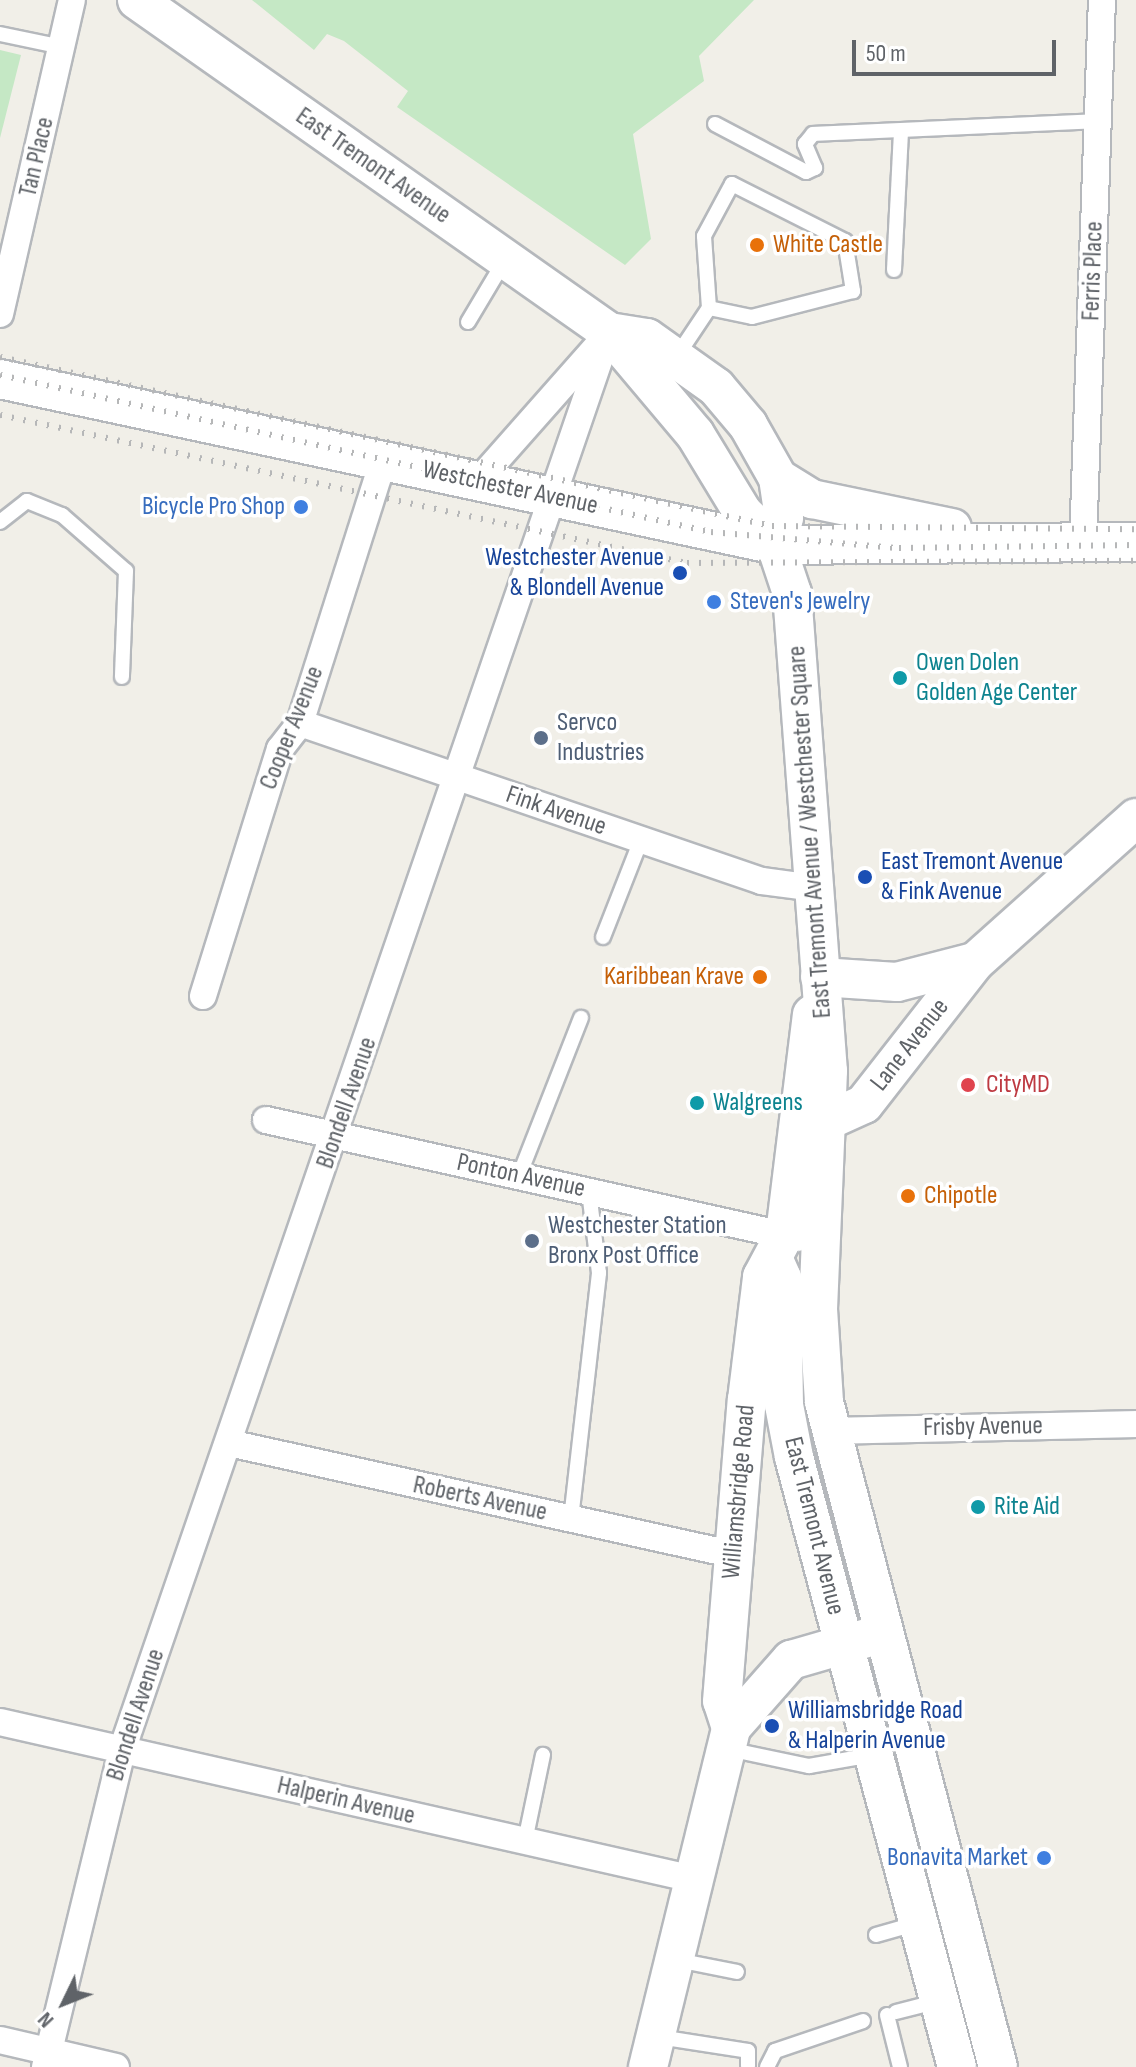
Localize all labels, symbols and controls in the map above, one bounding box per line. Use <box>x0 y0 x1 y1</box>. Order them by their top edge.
scale bar <box>856 24 1060 74</box>
text: 50 m <box>866 39 906 68</box>
street label: East Tremont Avenue <box>289 101 457 231</box>
street label: Tan Place <box>13 114 61 200</box>
street label: Ferris Place <box>1076 221 1110 321</box>
place label: White Castle <box>773 229 883 261</box>
marker: White Castle <box>748 236 766 254</box>
street label: Westchester Avenue <box>419 454 601 522</box>
place label: Bicycle Pro Shop <box>142 491 285 523</box>
marker: Bicycle Pro Shop <box>292 498 310 516</box>
place label: Westchester Avenue & Blondell Avenue <box>485 542 664 604</box>
marker: Westchester Avenue & Blondell Avenue <box>671 564 689 582</box>
place label: Steven's Jewelry <box>730 586 870 618</box>
marker: Steven's Jewelry <box>705 593 723 611</box>
street label: East Tremont Avenue / Westchester Square <box>781 645 839 1019</box>
place label: Owen Dolen Golden Age Center <box>916 647 1077 708</box>
street label: Cooper Avenue <box>253 662 331 794</box>
marker: Owen Dolen Golden Age Center <box>891 669 909 687</box>
place label: Servco Industries <box>557 707 644 768</box>
marker: Servco Industries <box>532 729 550 747</box>
street label: Fink Avenue <box>502 779 610 843</box>
place label: East Tremont Avenue & Fink Avenue <box>881 846 1063 908</box>
marker: East Tremont Avenue & Fink Avenue <box>856 868 874 886</box>
place label: Karibbean Krave <box>604 961 744 993</box>
marker: Karibbean Krave <box>751 968 769 986</box>
street label: Lane Avenue <box>864 992 956 1098</box>
street label: Blondell Avenue <box>310 1033 384 1173</box>
place label: CityMD <box>986 1069 1050 1101</box>
marker: CityMD <box>957 1074 979 1096</box>
place label: Walgreens <box>713 1087 803 1119</box>
marker: Walgreens <box>688 1094 706 1112</box>
street label: Ponton Avenue <box>454 1147 588 1205</box>
place label: Chipotle <box>924 1180 997 1212</box>
marker: Chipotle <box>899 1187 917 1205</box>
place label: Westchester Station Bronx Post Office <box>548 1210 727 1272</box>
marker: Westchester Station Bronx Post Office <box>523 1232 541 1250</box>
street label: Williamsbridge Road <box>716 1403 762 1581</box>
street label: Frisby Avenue <box>923 1410 1043 1444</box>
street label: East Tremont Avenue <box>777 1434 851 1618</box>
street label: Roberts Avenue <box>410 1470 550 1528</box>
place label: Rite Aid <box>994 1491 1060 1523</box>
marker: Rite Aid <box>969 1498 987 1516</box>
street label: Blondell Avenue <box>100 1645 172 1785</box>
place label: Williamsbridge Road & Halperin Avenue <box>788 1695 963 1756</box>
marker: Williamsbridge Road & Halperin Avenue <box>763 1717 781 1735</box>
street label: Halperin Avenue <box>274 1770 418 1832</box>
place label: Bonavita Market <box>887 1842 1028 1874</box>
marker: Bonavita Market <box>1035 1849 1053 1867</box>
north arrow <box>24 1963 104 2043</box>
text: N <box>32 2006 60 2033</box>

